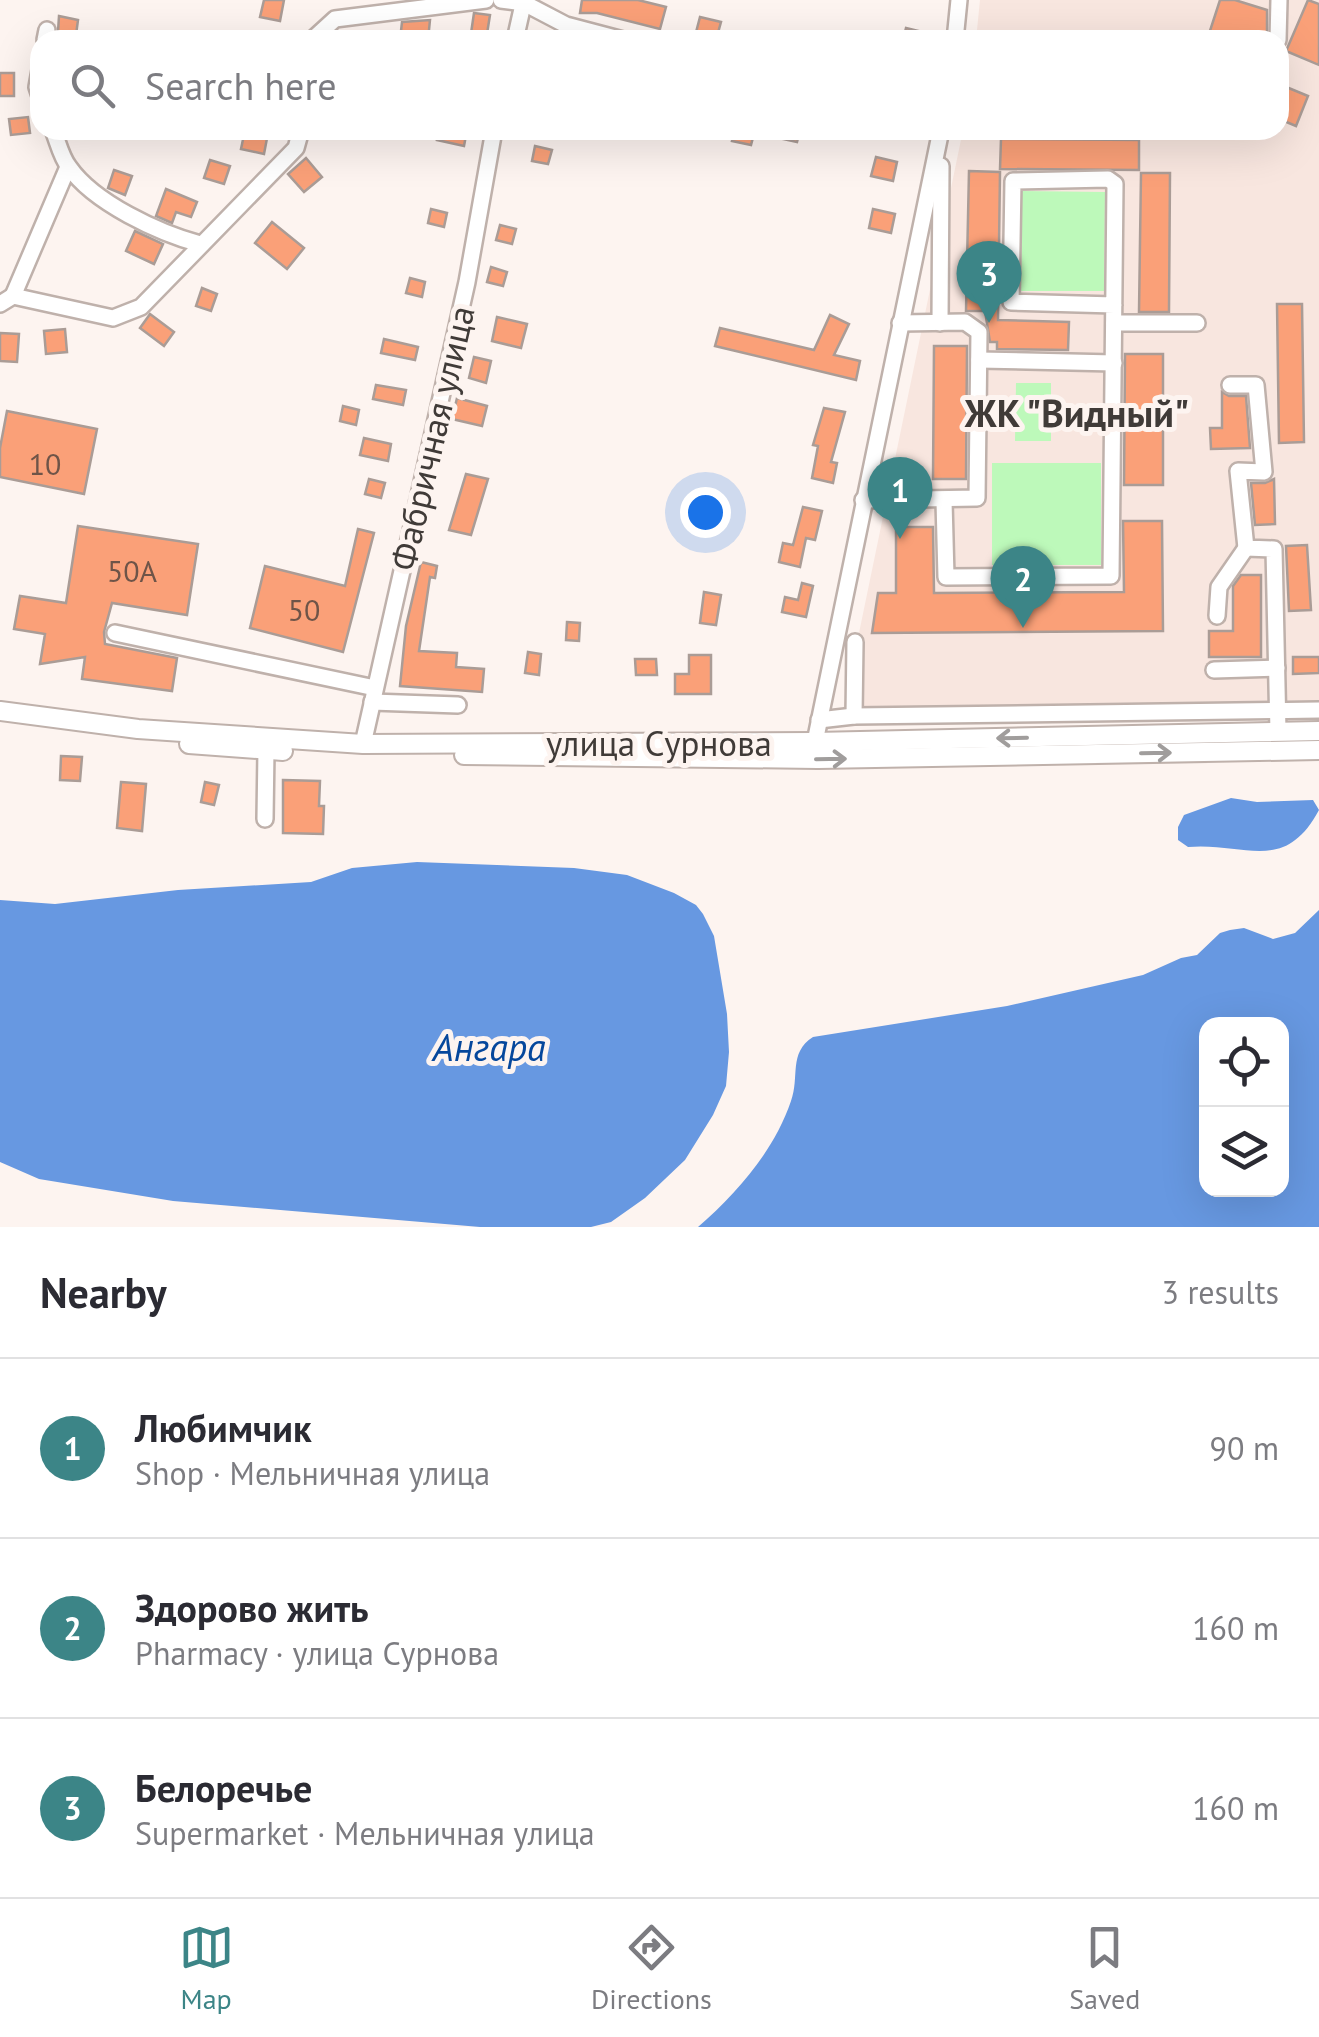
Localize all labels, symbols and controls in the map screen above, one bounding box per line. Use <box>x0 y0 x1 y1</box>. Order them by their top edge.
search box <box>30 30 1289 140</box>
icon: search <box>65 58 120 113</box>
text: Search here <box>145 61 337 110</box>
pin: 3 <box>956 240 1022 323</box>
street label: Фабричная улица <box>379 301 485 575</box>
district label: ЖК "Видный" <box>964 388 1189 437</box>
house number: 10 <box>29 444 61 483</box>
pin: 1 <box>868 456 932 539</box>
your location <box>680 487 731 538</box>
pin: 2 <box>990 546 1056 628</box>
house number: 50А <box>107 551 158 590</box>
house number: 50 <box>288 590 320 629</box>
street label: улица Сурнова <box>546 720 772 766</box>
one-way arrow <box>996 729 1028 748</box>
one-way arrow <box>1138 744 1171 762</box>
one-way arrow <box>814 749 846 768</box>
map controls <box>1199 1017 1289 1197</box>
button: locate <box>1199 1017 1289 1107</box>
water label: Ангара <box>431 1022 546 1071</box>
button: layers <box>1199 1107 1289 1197</box>
text: Nearby <box>40 1265 167 1320</box>
text: 3 results <box>1161 1271 1279 1313</box>
text: Любимчик <box>135 1403 311 1452</box>
text: 1 <box>63 1427 82 1469</box>
text: 90 m <box>1210 1427 1279 1469</box>
text: Shop · Мельничная улица <box>135 1452 490 1494</box>
text: Здорово жить <box>135 1583 369 1632</box>
text: 2 <box>63 1607 82 1649</box>
text: 160 m <box>1192 1607 1279 1649</box>
text: Pharmacy · улица Сурнова <box>135 1632 499 1674</box>
text: Белоречье <box>135 1763 312 1812</box>
text: 3 <box>63 1787 82 1829</box>
text: 160 m <box>1192 1787 1279 1829</box>
text: Supermarket · Мельничная улица <box>135 1812 595 1854</box>
tab: Map <box>179 1920 234 2017</box>
tab: Directions <box>591 1920 712 2017</box>
tab: Saved <box>1069 1920 1140 2017</box>

